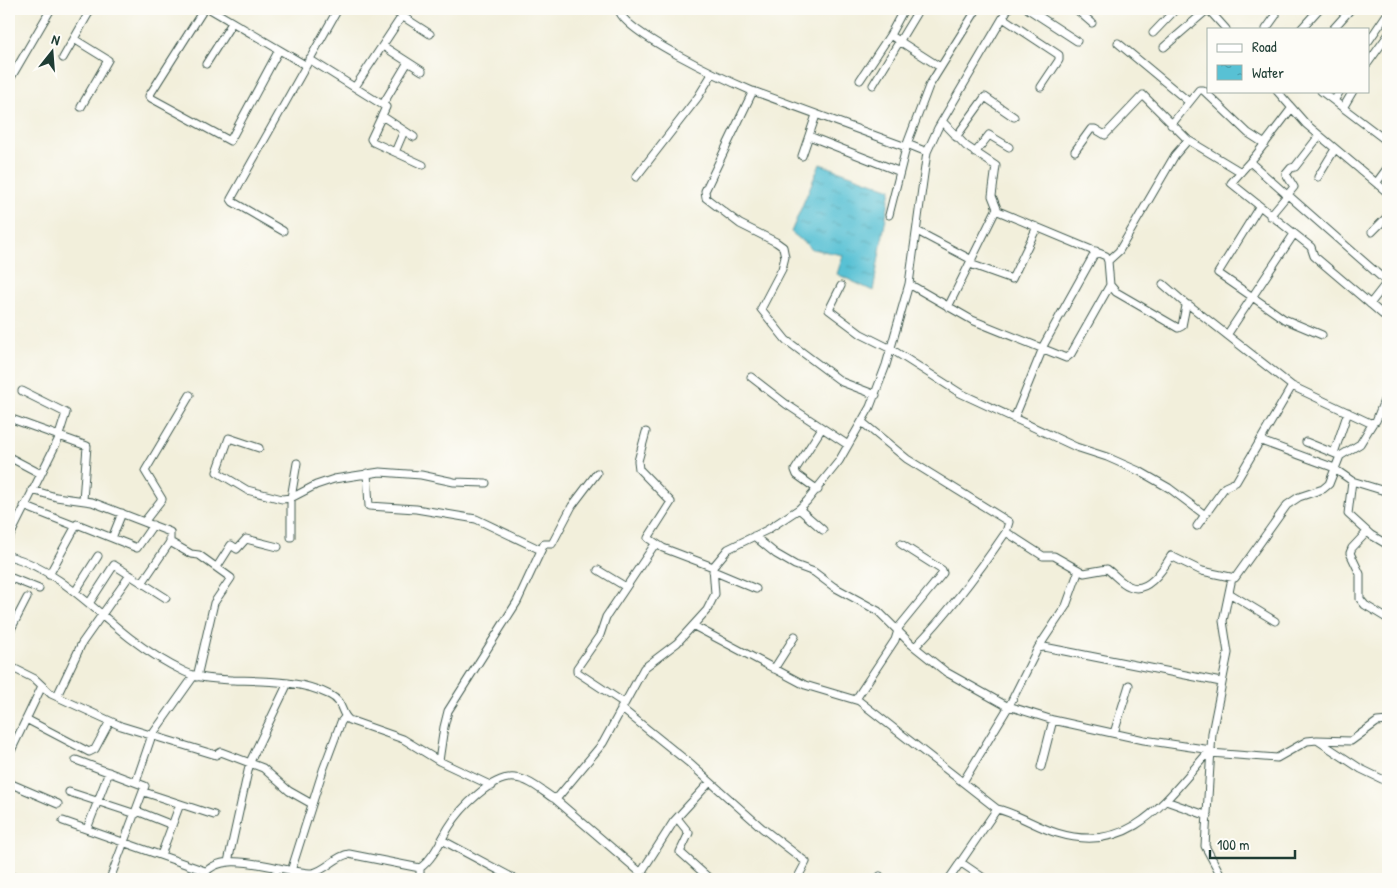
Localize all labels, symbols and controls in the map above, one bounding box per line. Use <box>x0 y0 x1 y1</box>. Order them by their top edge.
north arrow <box>28 28 78 78</box>
legend <box>1207 28 1370 92</box>
text: N <box>50 29 63 49</box>
text: Road <box>1252 36 1277 57</box>
text: Water <box>1252 62 1284 83</box>
scale bar <box>1210 828 1294 860</box>
text: 100 m <box>1217 834 1250 855</box>

